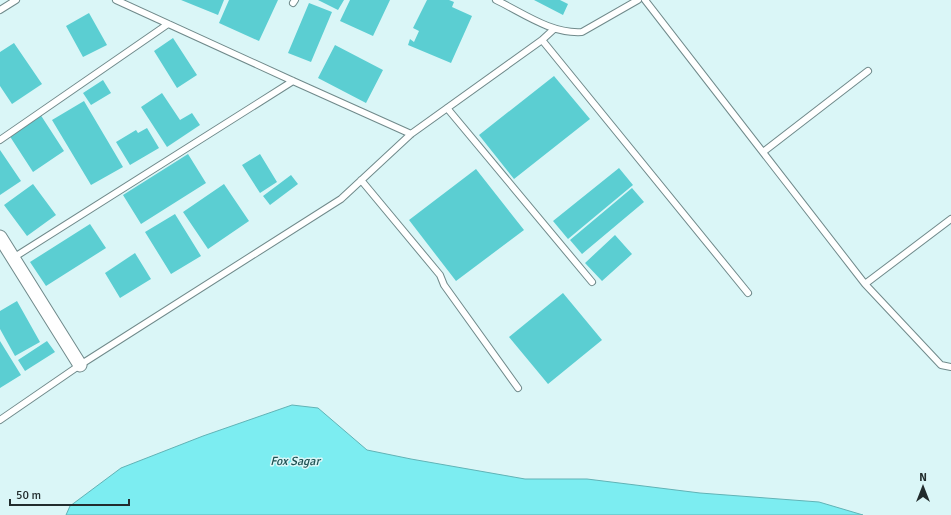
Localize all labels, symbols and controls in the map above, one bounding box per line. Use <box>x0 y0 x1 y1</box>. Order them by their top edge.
water label: Fox Sagar <box>270 454 321 469</box>
north arrow <box>903 467 943 507</box>
text: N <box>919 471 927 484</box>
scale bar <box>10 481 129 507</box>
text: 50 m <box>16 488 41 503</box>

